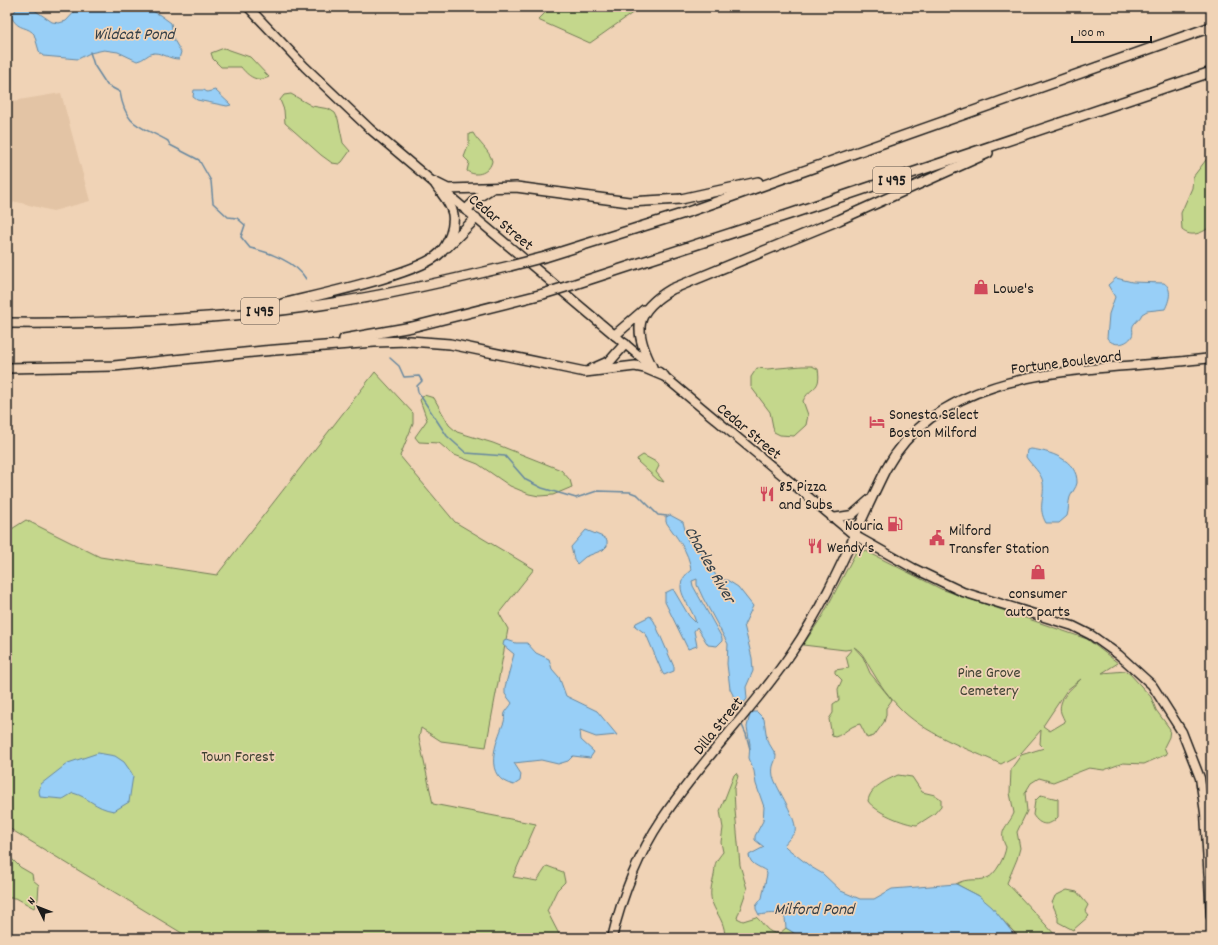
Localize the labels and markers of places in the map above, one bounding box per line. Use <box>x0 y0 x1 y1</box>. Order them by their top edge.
shop icon: Lowe's <box>972 278 990 296</box>
place label: Lowe's <box>993 278 1034 301</box>
place label: Sonesta Select Boston Milford <box>889 404 979 445</box>
hotel icon: Sonesta Select Boston Milford <box>868 413 886 431</box>
place label: 85 Pizza and Subs <box>779 476 833 517</box>
restaurant icon: 85 Pizza and Subs <box>758 485 776 503</box>
place label: Nouria <box>845 515 883 538</box>
fuel station icon: Nouria <box>886 515 904 533</box>
place label: Milford Transfer Station <box>949 520 1049 561</box>
public building icon: Milford Transfer Station <box>928 529 946 547</box>
restaurant icon: Wendy's <box>806 537 824 555</box>
place label: Wendy's <box>827 537 875 560</box>
shop icon: consumer auto parts <box>1029 563 1047 581</box>
place label: consumer auto parts <box>1006 583 1071 624</box>

